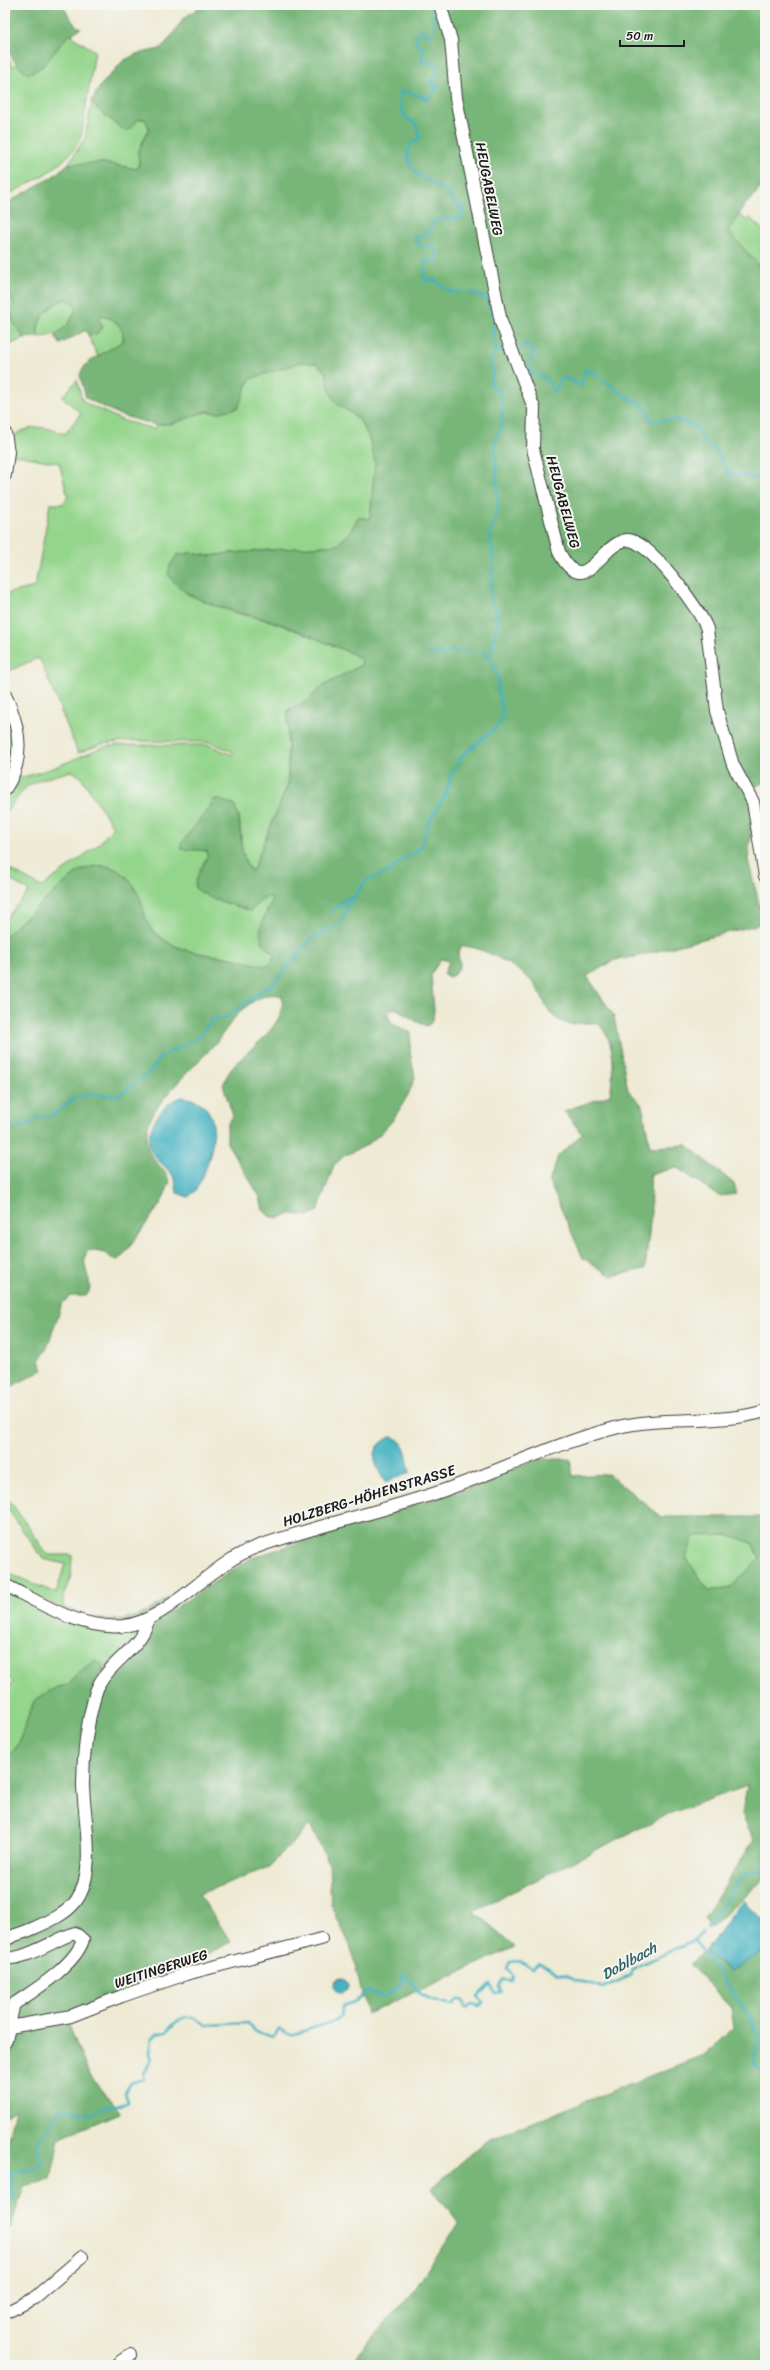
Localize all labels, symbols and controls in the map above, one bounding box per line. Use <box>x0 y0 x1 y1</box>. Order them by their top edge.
scale bar <box>620 22 684 48</box>
text: 50 m <box>626 25 653 47</box>
street label: HEUGABELWEG <box>468 140 510 238</box>
street label: HEUGABELWEG <box>539 453 587 552</box>
street label: HOLZBERG-HÖHENSTRASSE <box>280 1457 460 1534</box>
water label: Doblbach <box>596 1934 663 1987</box>
street label: WEITINGERWEG <box>111 1942 211 1996</box>

